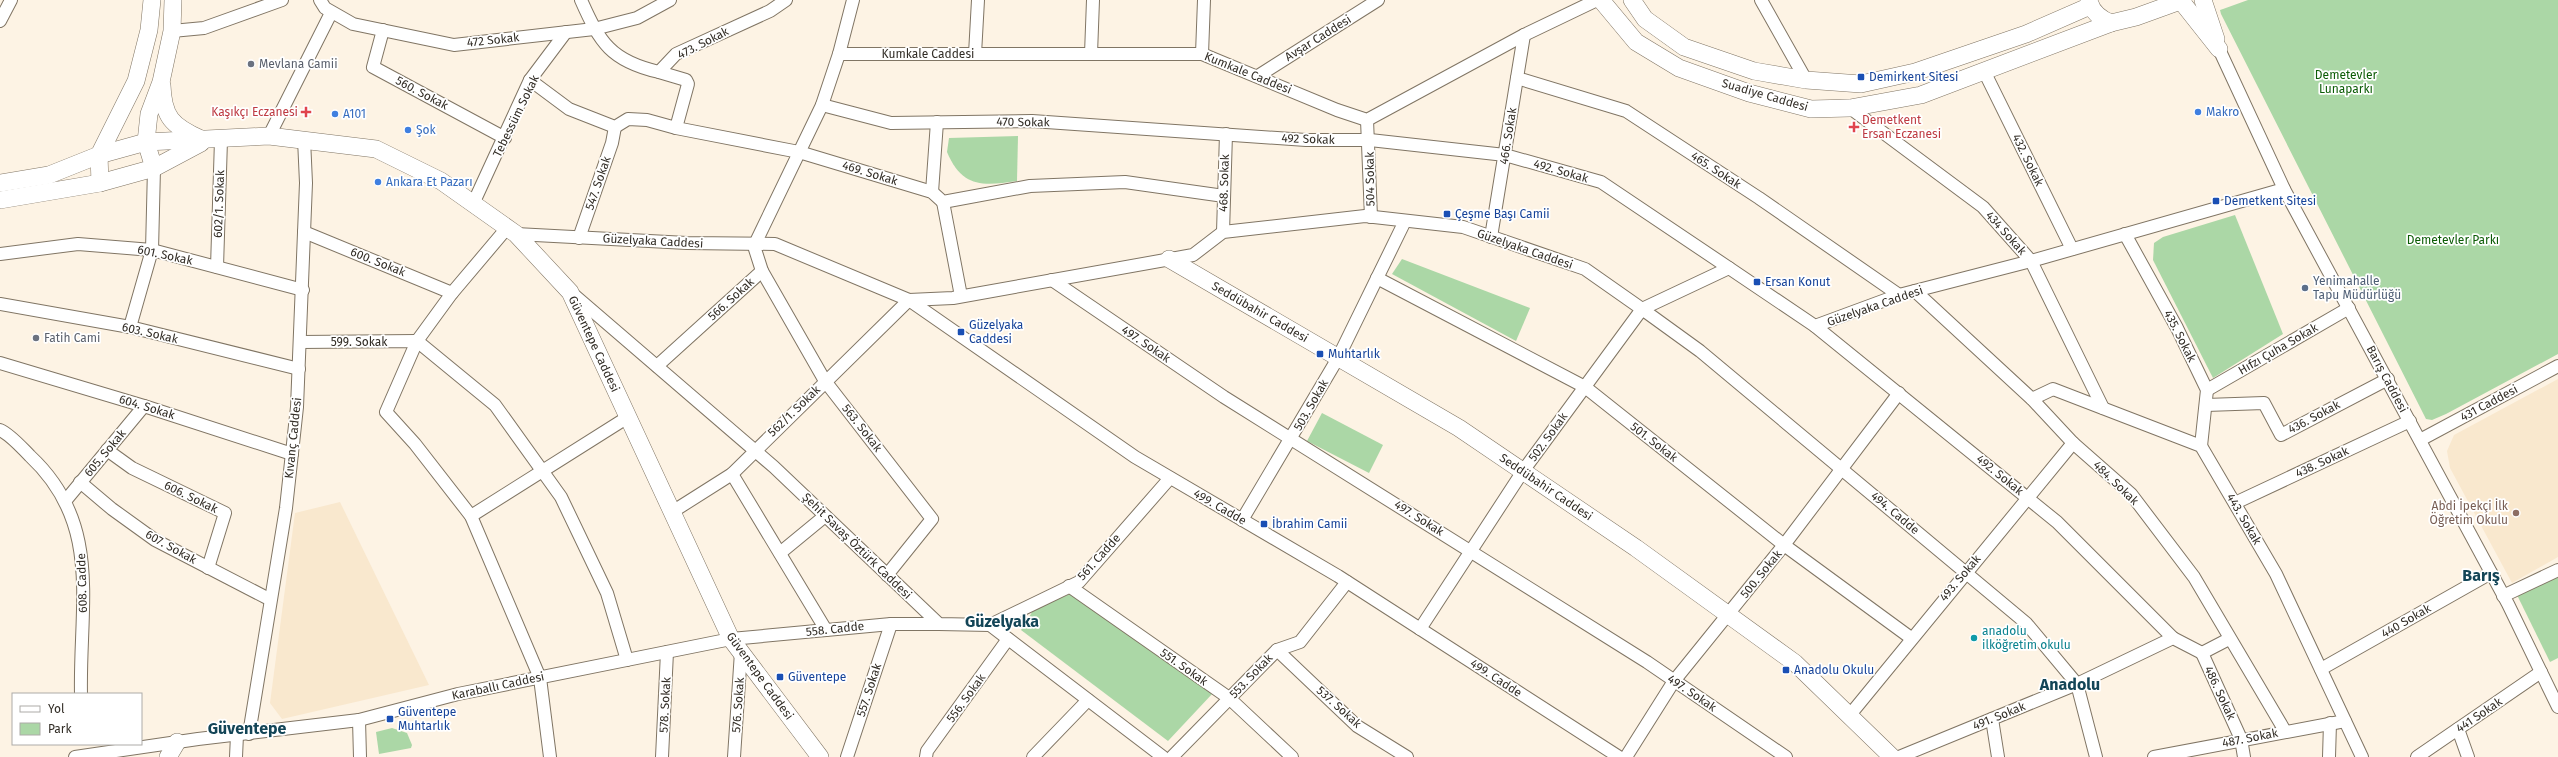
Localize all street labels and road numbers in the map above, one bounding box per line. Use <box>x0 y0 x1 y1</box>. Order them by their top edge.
street label: Avşar Caddesi <box>1282 12 1354 64</box>
street label: 473. Sokak <box>675 24 732 62</box>
street label: 472 Sokak <box>466 30 521 50</box>
street label: Kumkale Caddesi <box>882 47 974 61</box>
street label: Kumkale Caddesi <box>1202 49 1294 97</box>
street label: Tebessüm Sokak <box>490 72 542 159</box>
street label: 560. Sokak <box>393 73 451 113</box>
street label: Suadiye Caddesi <box>1720 76 1810 114</box>
street label: 466. Sokak <box>1497 106 1520 165</box>
street label: 470 Sokak <box>996 115 1051 129</box>
street label: 492 Sokak <box>1281 131 1336 147</box>
street label: 432. Sokak <box>2009 132 2047 189</box>
street label: 465. Sokak <box>1688 149 1744 192</box>
street label: 504 Sokak <box>1363 151 1377 206</box>
street label: 468. Sokak <box>1216 153 1232 212</box>
street label: 547. Sokak <box>582 154 614 212</box>
street label: 492. Sokak <box>1532 157 1591 186</box>
street label: 469. Sokak <box>841 158 900 188</box>
street label: 602/1. Sokak <box>211 169 227 238</box>
street label: 434 Sokak <box>1983 208 2030 258</box>
street label: Güzelyaka Caddesi <box>1475 226 1575 272</box>
street label: Güzelyaka Caddesi <box>602 231 704 251</box>
street label: 601. Sokak <box>136 242 195 268</box>
street label: 600. Sokak <box>348 245 408 280</box>
street label: 566. Sokak <box>705 274 758 323</box>
street label: Seddübahir Caddesi <box>1209 279 1311 345</box>
street label: Güzelyaka Caddesi <box>1825 283 1925 329</box>
street label: Güventepe Caddesi <box>566 294 622 394</box>
street label: 435. Sokak <box>2161 308 2199 365</box>
street label: 603. Sokak <box>121 320 180 346</box>
street label: Hıfzı Çuha Sokak <box>2236 320 2321 377</box>
street label: 497. Sokak <box>1119 323 1174 366</box>
street label: 599. Sokak <box>331 335 388 349</box>
street label: Barış Caddesi <box>2364 343 2410 415</box>
street label: 503. Sokak <box>1291 376 1332 433</box>
street label: 562/1. Sokak <box>765 382 824 439</box>
street label: 431 Caddesi <box>2458 382 2520 424</box>
street label: 604. Sokak <box>117 392 177 422</box>
street label: Kıvanç Caddesi <box>282 397 304 479</box>
street label: 436. Sokak <box>2286 397 2343 437</box>
street label: 563. Sokak <box>839 401 885 455</box>
street label: 502. Sokak <box>1526 409 1571 464</box>
street label: 501. Sokak <box>1628 419 1681 465</box>
street label: 605. Sokak <box>81 426 129 479</box>
street label: 438. Sokak <box>2293 443 2352 480</box>
street label: Seddübahir Caddesi <box>1497 451 1595 523</box>
street label: 492. Sokak <box>1974 452 2027 499</box>
street label: 484. Sokak <box>2090 458 2142 509</box>
street label: 606. Sokak <box>162 478 221 516</box>
street label: 499. Cadde <box>1191 486 1249 528</box>
street label: Şehit Savaş Öztürk Caddesi <box>799 489 916 602</box>
street label: 494. Cadde <box>1868 489 1922 537</box>
street label: 443. Sokak <box>2224 491 2265 548</box>
street label: 497. Sokak <box>1392 497 1447 539</box>
street label: 607. Sokak <box>143 527 200 567</box>
street label: 561. Cadde <box>1075 531 1123 583</box>
street label: 500. Sokak <box>1737 547 1785 601</box>
street label: 493. Sokak <box>1936 551 1984 604</box>
street label: 608. Cadde <box>74 553 90 613</box>
street label: 440 Sokak <box>2379 601 2434 641</box>
street label: 558. Cadde <box>805 619 865 639</box>
street label: Güventepe Caddesi <box>724 630 796 722</box>
street label: 551. Sokak <box>1158 646 1211 689</box>
street label: 553. Sokak <box>1226 650 1276 701</box>
street label: 499. Cadde <box>1468 656 1524 700</box>
street label: 557. Sokak <box>854 661 884 718</box>
street label: 486. Sokak <box>2201 664 2239 723</box>
street label: Karaballı Caddesi <box>450 669 546 703</box>
street label: 556. Sokak <box>944 670 989 725</box>
street label: 497. Sokak <box>1665 672 1720 715</box>
street label: 578. Sokak <box>657 676 673 733</box>
street label: 576. Sokak <box>729 676 747 733</box>
street label: 537. Sokak <box>1314 683 1365 731</box>
street label: 441 Sokak <box>2453 694 2505 736</box>
street label: 491. Sokak <box>1971 699 2028 733</box>
street label: 487. Sokak <box>2221 726 2280 750</box>

